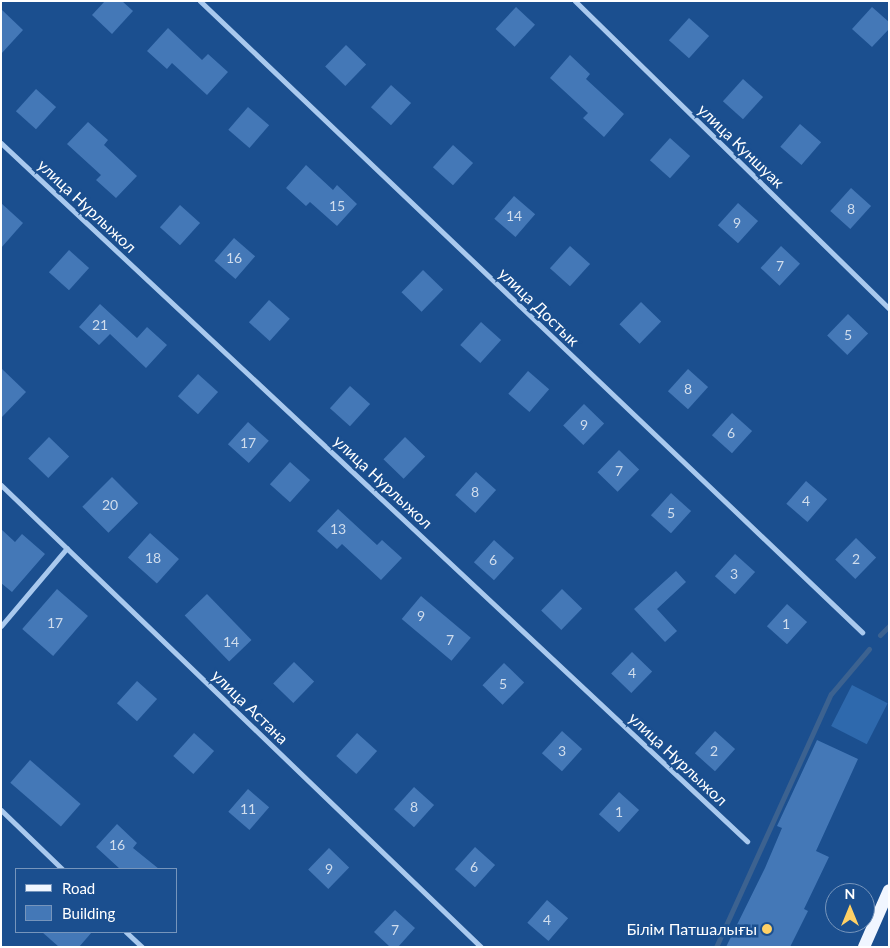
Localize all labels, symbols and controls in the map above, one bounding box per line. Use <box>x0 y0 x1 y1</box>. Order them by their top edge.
street label: улица Куншуак <box>694 100 788 192</box>
street label: улица Нурлыжол <box>34 155 140 257</box>
house number: 15 <box>329 198 345 214</box>
house number: 8 <box>847 201 855 217</box>
house number: 14 <box>506 208 522 224</box>
house number: 9 <box>733 215 741 231</box>
house number: 16 <box>226 250 242 266</box>
house number: 7 <box>776 258 784 274</box>
street label: улица Достык <box>495 264 583 350</box>
house number: 21 <box>92 317 108 333</box>
house number: 5 <box>844 327 852 343</box>
house number: 8 <box>684 381 692 397</box>
house number: 9 <box>580 417 588 433</box>
house number: 6 <box>727 425 735 441</box>
street label: улица Нурлыжол <box>330 431 436 533</box>
house number: 17 <box>240 435 256 451</box>
house number: 7 <box>615 463 623 479</box>
house number: 8 <box>471 484 479 500</box>
house number: 4 <box>802 493 810 509</box>
house number: 20 <box>102 497 118 513</box>
house number: 5 <box>667 505 675 521</box>
house number: 13 <box>330 521 346 537</box>
house number: 18 <box>145 550 161 566</box>
house number: 2 <box>852 551 860 567</box>
house number: 6 <box>489 552 497 568</box>
house number: 3 <box>730 566 738 582</box>
house number: 9 <box>417 608 425 624</box>
house number: 17 <box>47 615 63 631</box>
house number: 1 <box>782 616 790 632</box>
house number: 7 <box>446 632 454 648</box>
house number: 14 <box>223 634 239 650</box>
house number: 4 <box>628 665 636 681</box>
street label: улица Астана <box>208 666 292 748</box>
house number: 5 <box>499 676 507 692</box>
street label: улица Нурлыжол <box>625 708 731 810</box>
house number: 3 <box>558 743 566 759</box>
house number: 2 <box>710 743 718 759</box>
house number: 8 <box>410 799 418 815</box>
house number: 11 <box>240 801 256 817</box>
house number: 1 <box>615 804 623 820</box>
house number: 16 <box>109 837 125 853</box>
house number: 6 <box>470 859 478 875</box>
house number: 9 <box>325 861 333 877</box>
legend <box>15 868 178 933</box>
text: Road <box>62 879 95 897</box>
north arrow <box>825 883 875 933</box>
text: N <box>845 885 855 902</box>
text: Building <box>62 904 115 922</box>
house number: 4 <box>543 912 551 928</box>
place label: Білім Патшалығы <box>626 919 757 939</box>
house number: 7 <box>391 922 399 938</box>
marker: Білім Патшалығы <box>761 923 773 935</box>

